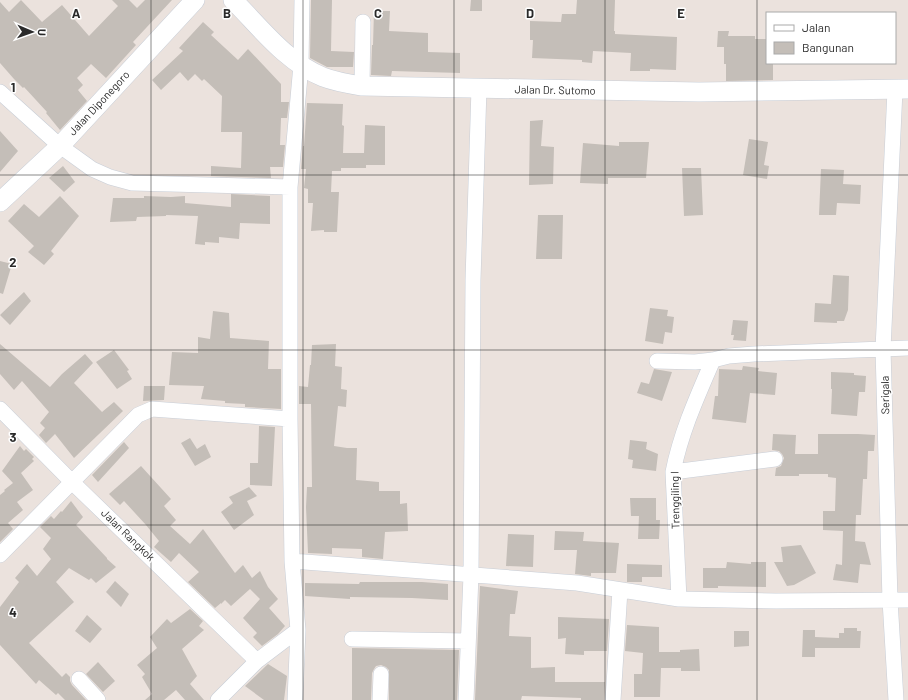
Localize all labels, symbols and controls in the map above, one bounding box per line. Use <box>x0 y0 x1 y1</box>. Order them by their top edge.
text: A <box>72 5 81 21</box>
text: B <box>223 5 231 21</box>
text: C <box>374 5 382 21</box>
text: D <box>526 5 534 21</box>
text: E <box>677 5 685 21</box>
north arrow <box>12 12 52 52</box>
legend <box>766 12 896 64</box>
text: Jalan <box>802 20 830 34</box>
text: U <box>36 29 49 36</box>
text: Bangunan <box>802 40 854 54</box>
street label: Jalan Diponegoro <box>65 68 132 138</box>
text: 1 <box>11 79 15 95</box>
street label: Jalan Dr. Sutomo <box>514 82 596 97</box>
text: 2 <box>9 254 17 270</box>
street label: Serigala <box>878 376 891 415</box>
text: 3 <box>9 429 17 445</box>
street label: Trenggiling I <box>667 471 682 529</box>
street label: Jalan Rangkok <box>99 506 158 564</box>
text: 4 <box>9 604 17 620</box>

